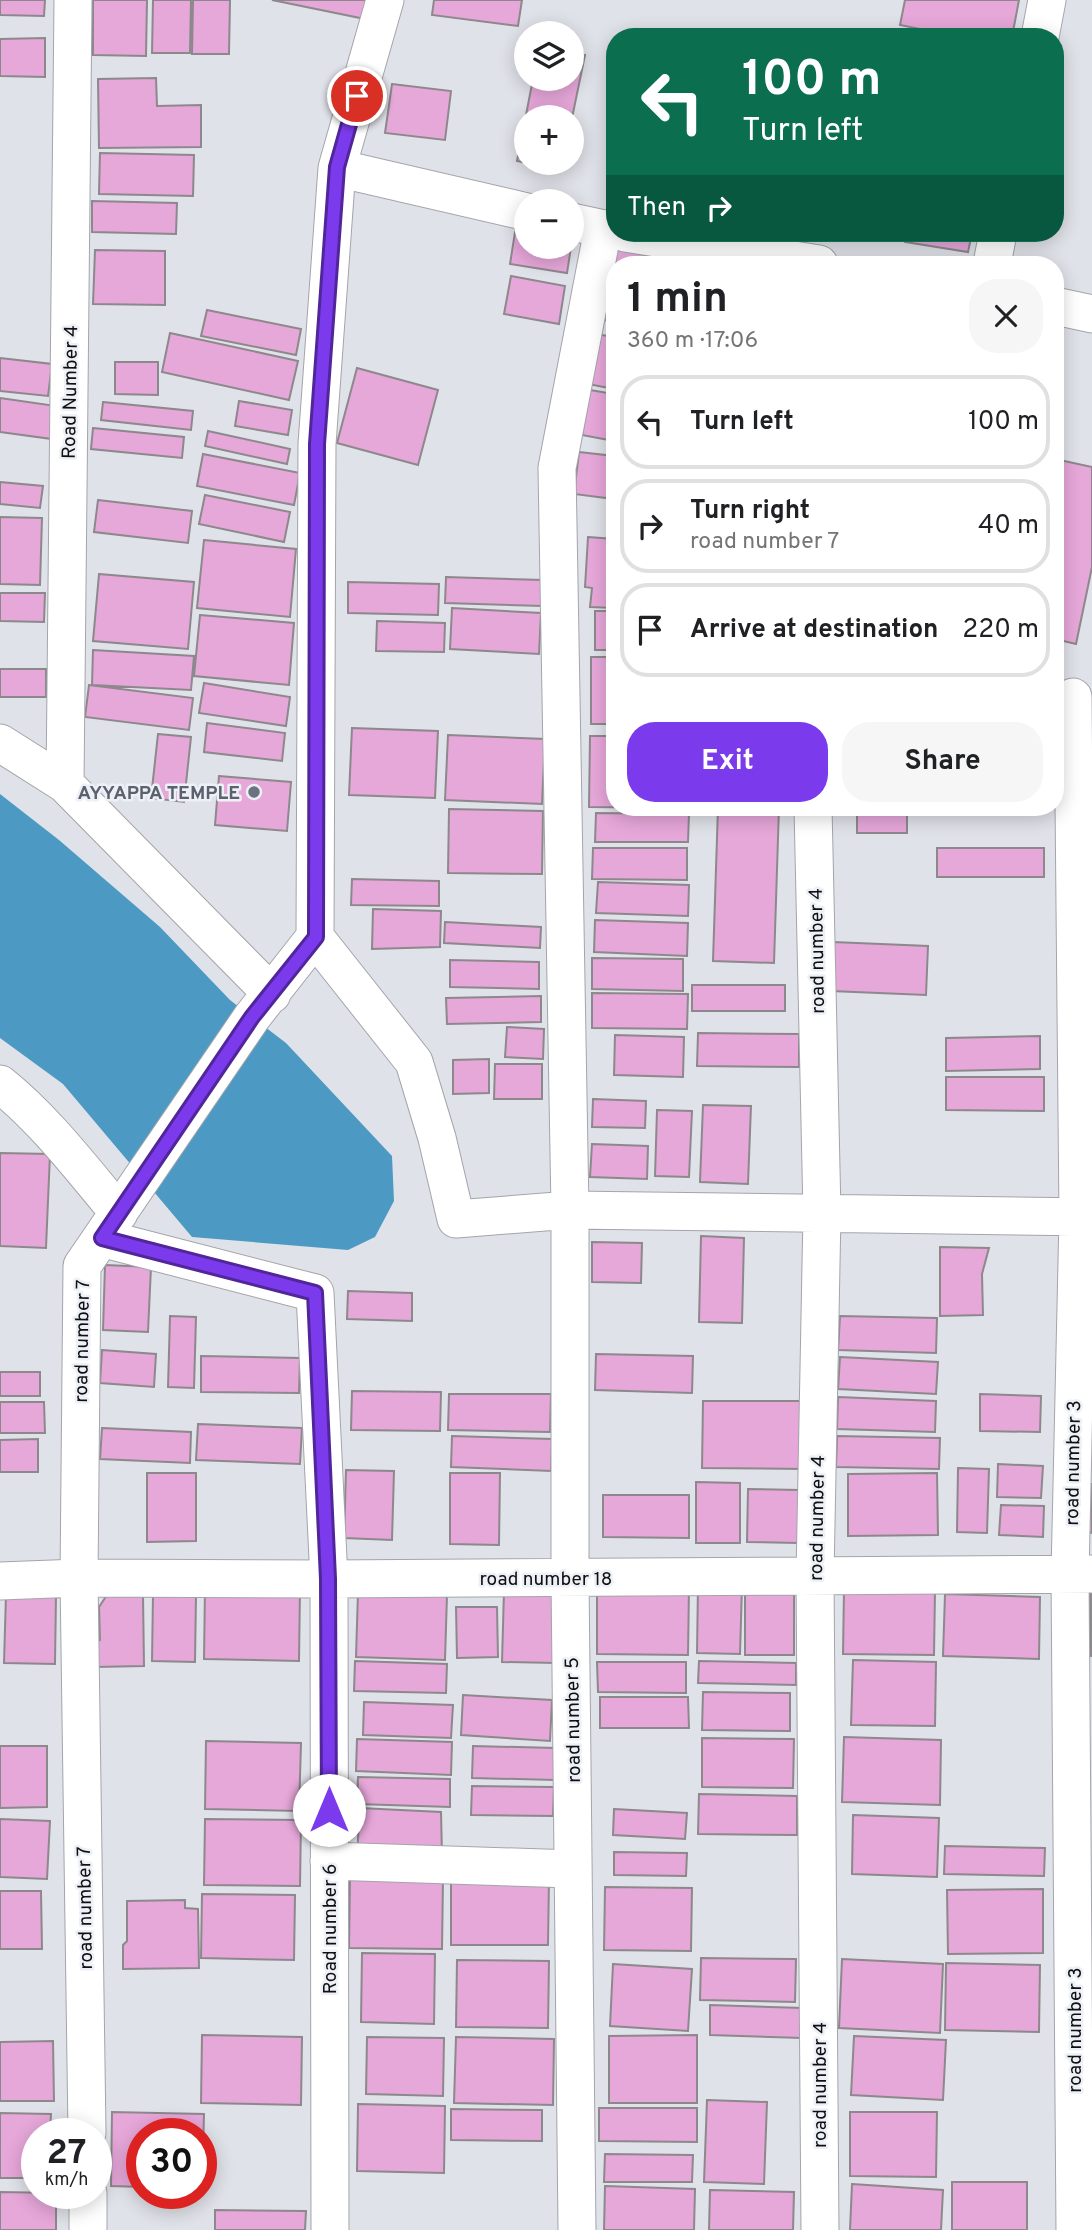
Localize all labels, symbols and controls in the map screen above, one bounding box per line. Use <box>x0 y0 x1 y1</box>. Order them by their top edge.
map controls <box>514 21 584 259</box>
button: layers <box>514 21 584 91</box>
text: 100 m <box>742 51 881 113</box>
icon: left <box>627 56 718 147</box>
pin <box>327 66 387 126</box>
icon: arrive <box>338 77 376 115</box>
button: + <box>514 105 584 175</box>
text: Turn left <box>742 112 863 152</box>
button: − <box>514 189 584 259</box>
icon: right <box>700 189 738 227</box>
text: Then <box>627 192 686 225</box>
text: 1 min <box>627 274 728 327</box>
button: close <box>969 279 1043 353</box>
street label: Road Number 4 <box>58 325 84 459</box>
text: 360 m · 17:06 <box>627 327 758 356</box>
icon: left <box>631 403 669 441</box>
text: Turn left <box>690 406 794 439</box>
text: 100 m <box>968 406 1039 439</box>
text: Turn right <box>690 495 810 528</box>
icon: right <box>631 507 669 545</box>
text: 40 m <box>978 510 1039 543</box>
text: road number 7 <box>690 528 839 557</box>
icon: arrive <box>631 611 669 649</box>
text: Arrive at destination <box>690 614 938 647</box>
text: 220 m <box>962 614 1039 647</box>
button: Exit <box>627 722 828 802</box>
button: Share <box>842 722 1043 802</box>
place label: AYYAPPA TEMPLE <box>77 782 240 806</box>
marker: AYYAPPA TEMPLE <box>246 784 262 800</box>
street label: road number 4 <box>805 888 831 1014</box>
street label: road number 7 <box>70 1279 96 1403</box>
street label: road number 3 <box>1061 1400 1087 1526</box>
street label: road number 4 <box>805 1455 831 1581</box>
street label: road number 18 <box>480 1568 612 1592</box>
street label: road number 5 <box>561 1657 587 1783</box>
position arrow <box>292 1773 366 1847</box>
street label: road number 7 <box>73 1846 99 1970</box>
street label: Road number 6 <box>319 1864 343 1994</box>
street label: road number 3 <box>1064 1967 1088 2093</box>
street label: road number 4 <box>809 2022 833 2148</box>
speed limit sign: 30 <box>126 2118 217 2209</box>
text: 27 <box>47 2132 86 2176</box>
text: km/h <box>45 2169 88 2192</box>

